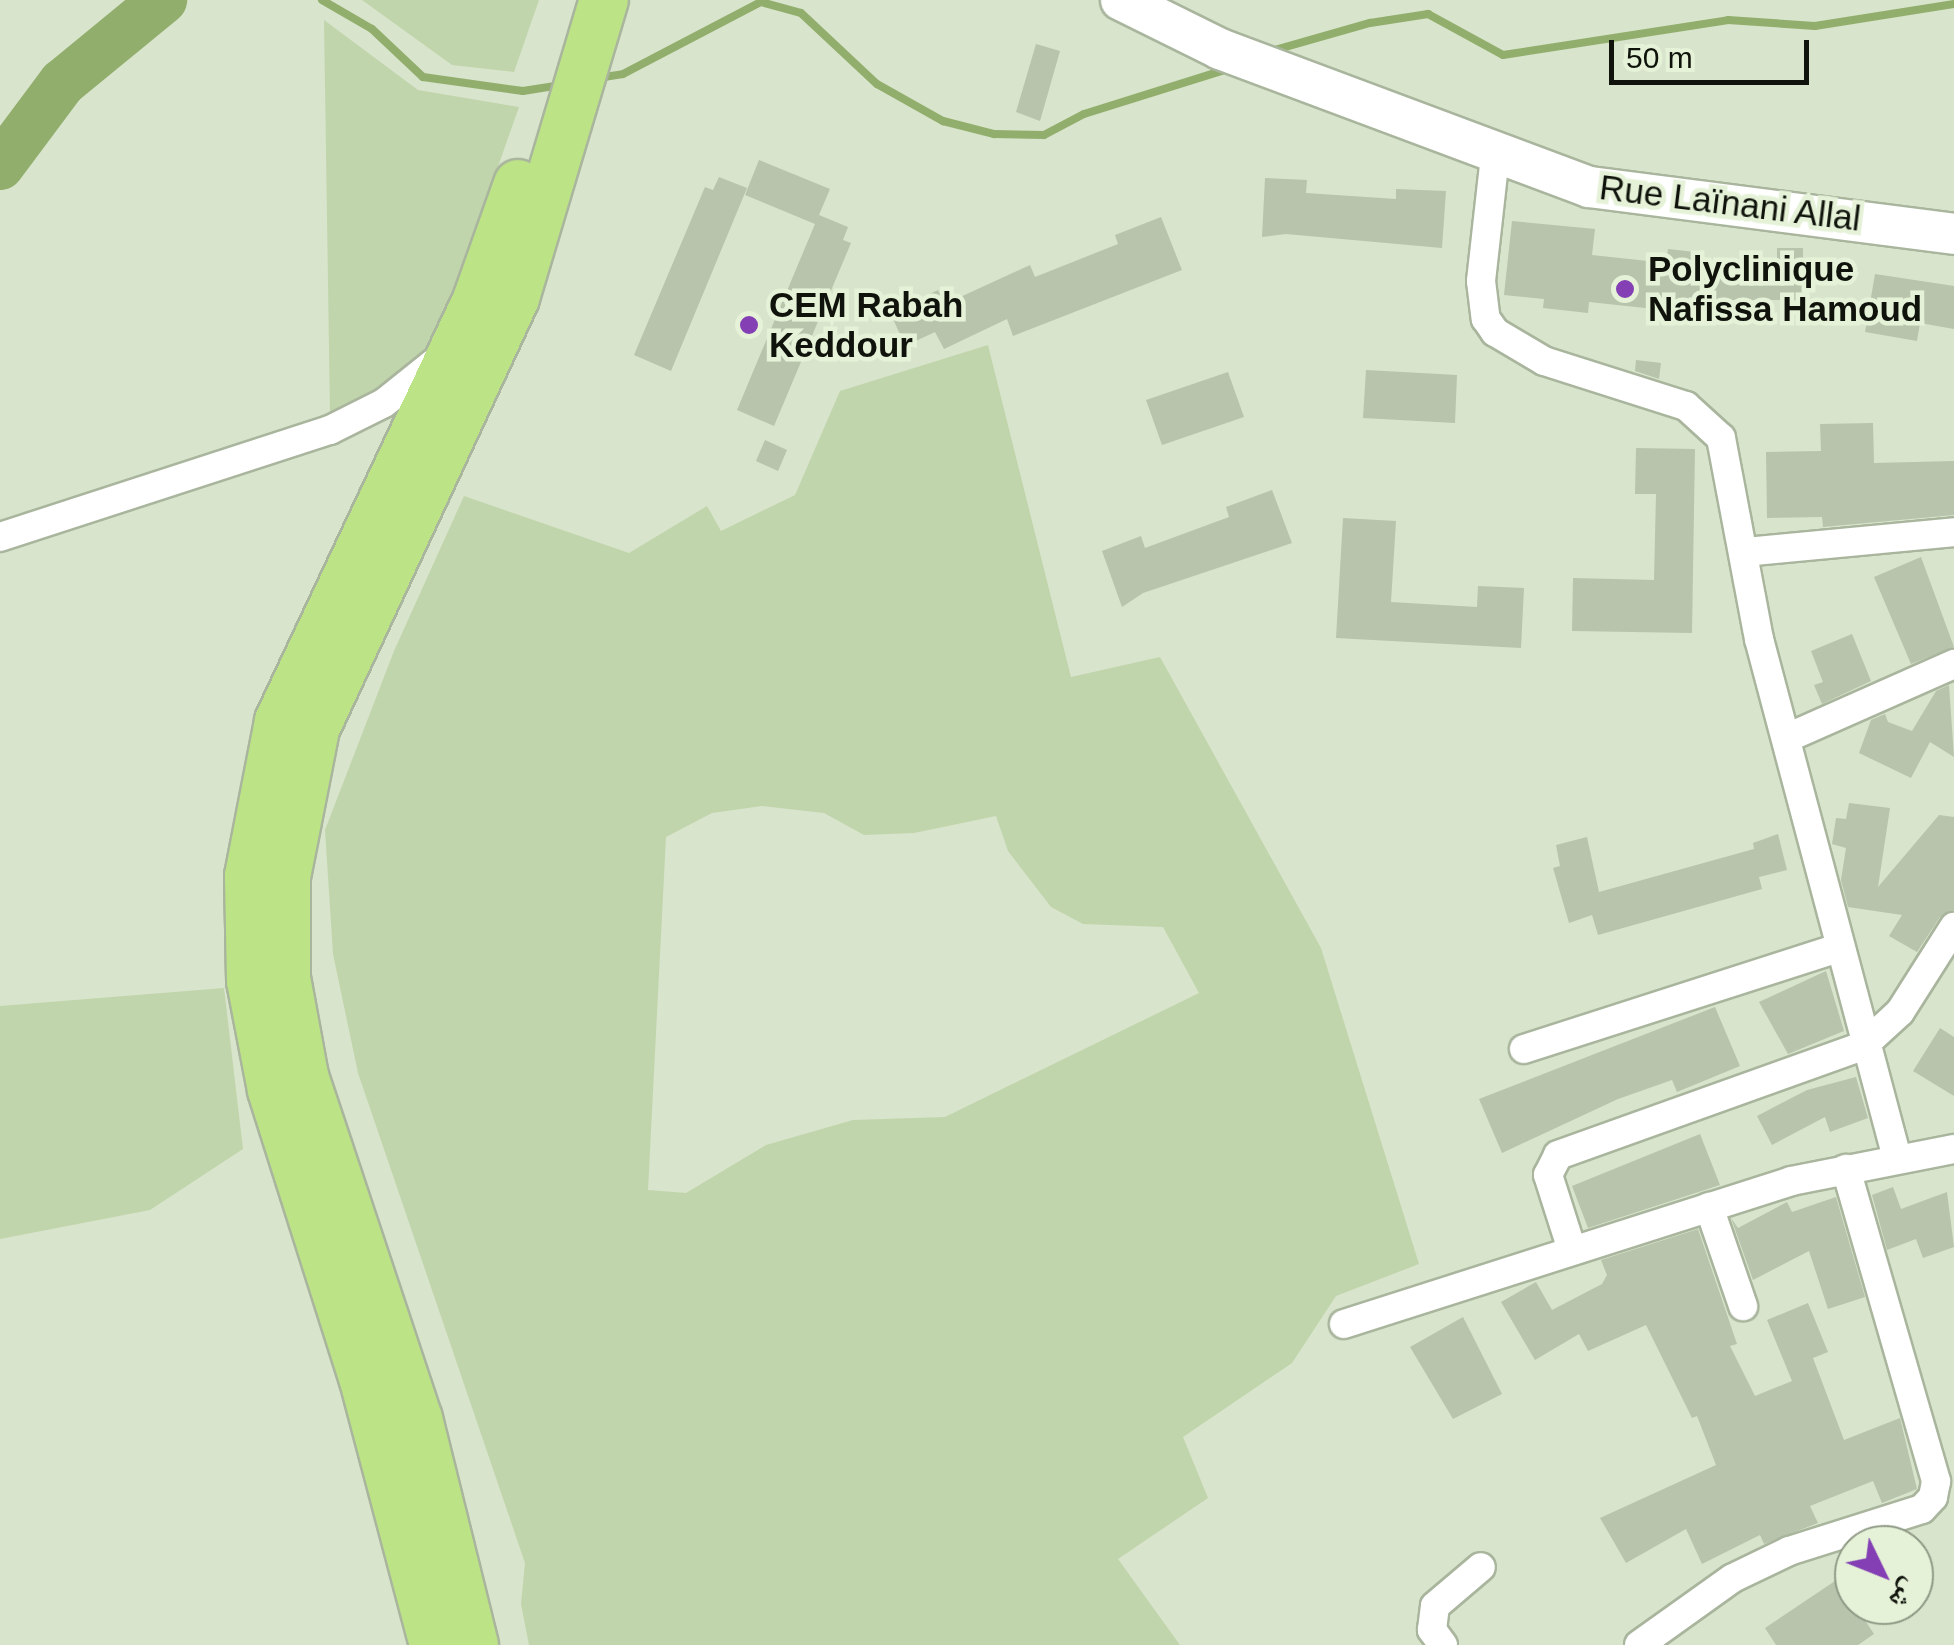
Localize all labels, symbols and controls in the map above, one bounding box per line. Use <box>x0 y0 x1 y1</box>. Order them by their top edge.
scale bar <box>1614 20 1814 82</box>
text: 50 m <box>1626 41 1693 74</box>
street label: Rue Laïnani Allal <box>1596 166 1864 240</box>
place label: Polyclinique Nafissa Hamoud <box>1648 248 1922 330</box>
marker: Polyclinique Nafissa Hamoud <box>1612 276 1638 302</box>
place label: CEM Rabah Keddour <box>769 284 963 366</box>
marker: CEM Rabah Keddour <box>738 314 760 336</box>
north arrow <box>1834 1525 1934 1625</box>
text: ش <box>1883 1573 1926 1616</box>

